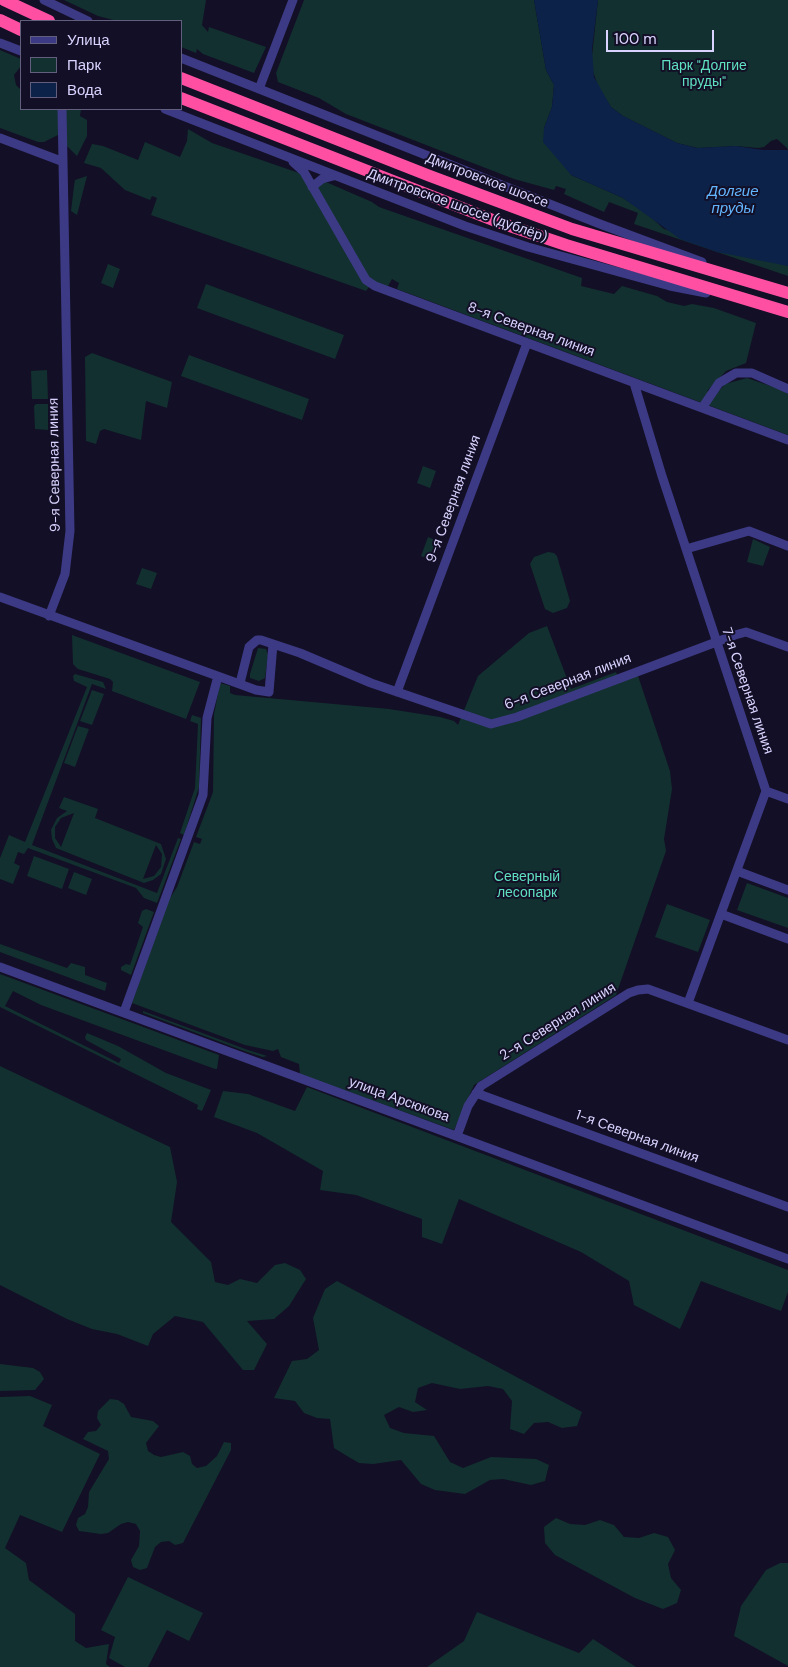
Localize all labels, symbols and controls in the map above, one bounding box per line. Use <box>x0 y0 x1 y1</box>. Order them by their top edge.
legend <box>20 20 182 110</box>
scale bar <box>608 20 716 52</box>
text: 100 m <box>614 29 657 49</box>
text: Улица <box>67 30 110 50</box>
text: Парк <box>67 55 101 75</box>
park label: Парк "Долгие пруды" <box>661 58 747 90</box>
text: Вода <box>67 80 102 100</box>
street label: Дмитровское шоссе <box>424 150 550 212</box>
street label: Дмитровское шоссе (дублёр) <box>365 166 549 246</box>
water label: Долгие пруды <box>707 183 759 218</box>
street label: 8-я Северная линия <box>465 299 597 361</box>
street label: 9-я Северная линия <box>45 398 65 532</box>
street label: 9-я Северная линия <box>423 433 485 565</box>
street label: 7-я Северная линия <box>717 626 777 756</box>
street label: 6-я Северная линия <box>502 650 634 714</box>
park label: Северный лесопарк <box>494 869 560 902</box>
street label: 2-я Северная линия <box>497 979 619 1065</box>
street label: улица Арсюкова <box>346 1074 452 1126</box>
street label: 1-я Северная линия <box>573 1107 701 1167</box>

